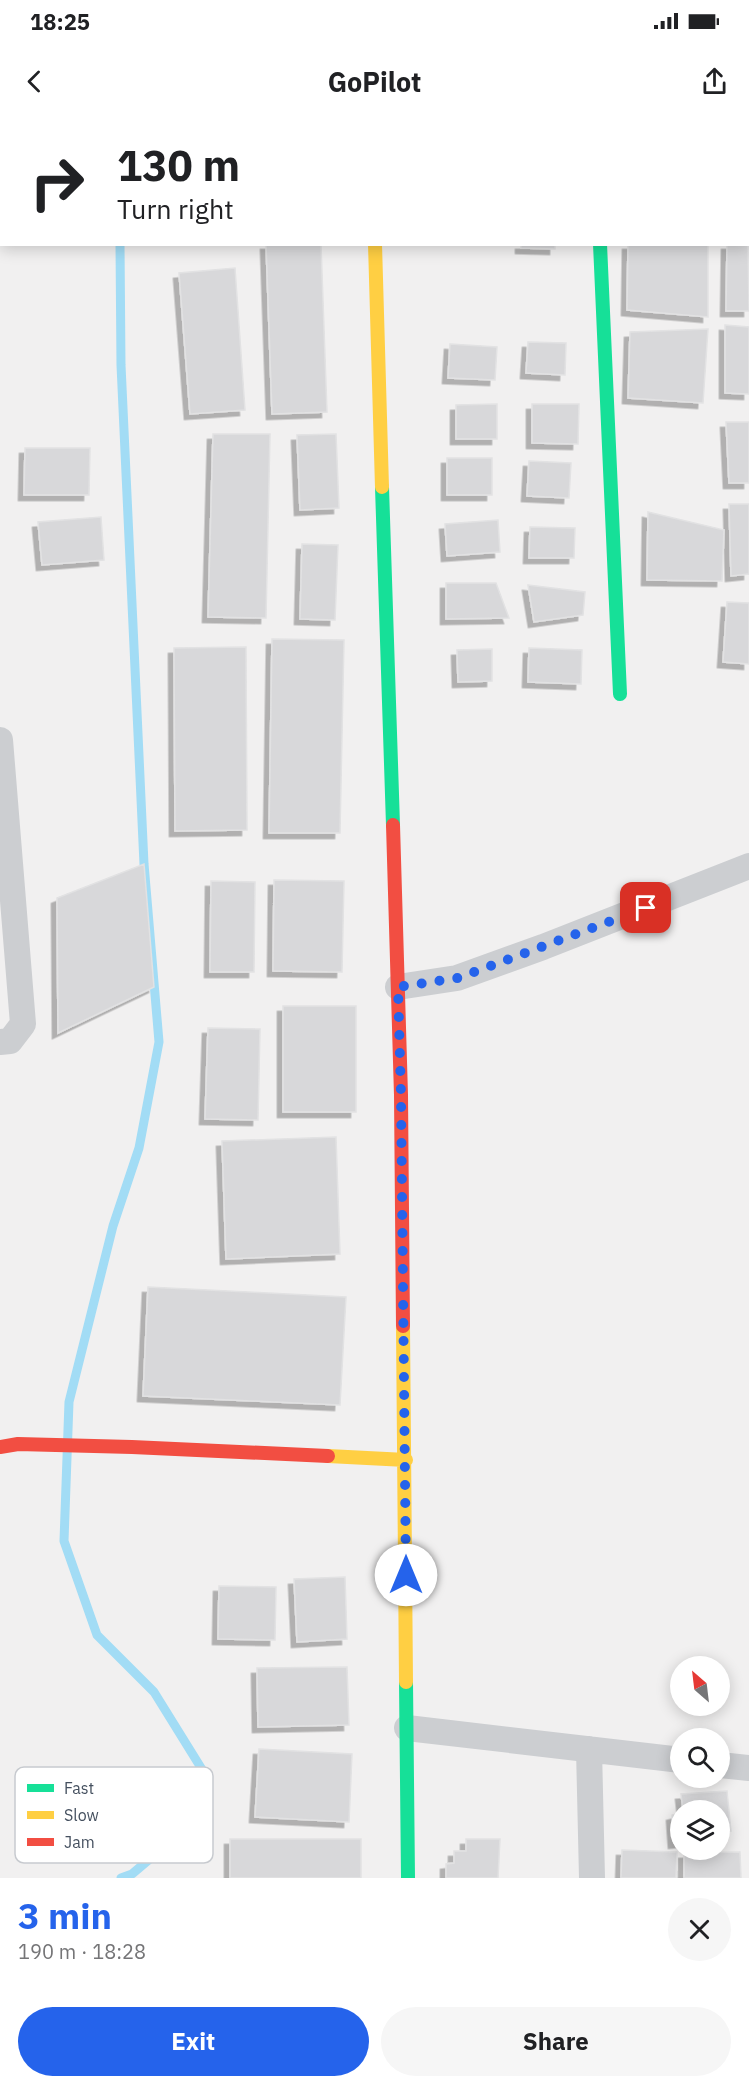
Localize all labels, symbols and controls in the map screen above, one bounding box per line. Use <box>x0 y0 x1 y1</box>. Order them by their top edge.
text: 18:25 <box>30 7 90 36</box>
text: GoPilot <box>328 64 421 99</box>
icon: back <box>18 65 51 98</box>
icon: share <box>698 65 731 98</box>
text: 130 m <box>117 138 240 193</box>
icon: right <box>18 144 96 222</box>
text: Turn right <box>117 191 234 226</box>
pin <box>620 882 671 933</box>
icon: arrive <box>629 891 662 924</box>
position arrow <box>374 1543 438 1607</box>
north arrow <box>670 1656 730 1716</box>
map controls <box>670 1656 730 1860</box>
button: search <box>670 1728 730 1788</box>
legend <box>15 1767 213 1863</box>
text: Fast <box>64 1778 94 1798</box>
button: layers <box>670 1800 730 1860</box>
text: Slow <box>64 1805 99 1825</box>
text: Jam <box>64 1832 95 1852</box>
text: 3 min <box>18 1892 112 1939</box>
button: close <box>668 1898 731 1961</box>
text: 190 m · 18:28 <box>18 1938 146 1965</box>
button: Exit <box>18 2007 369 2076</box>
button: Share <box>381 2007 731 2076</box>

